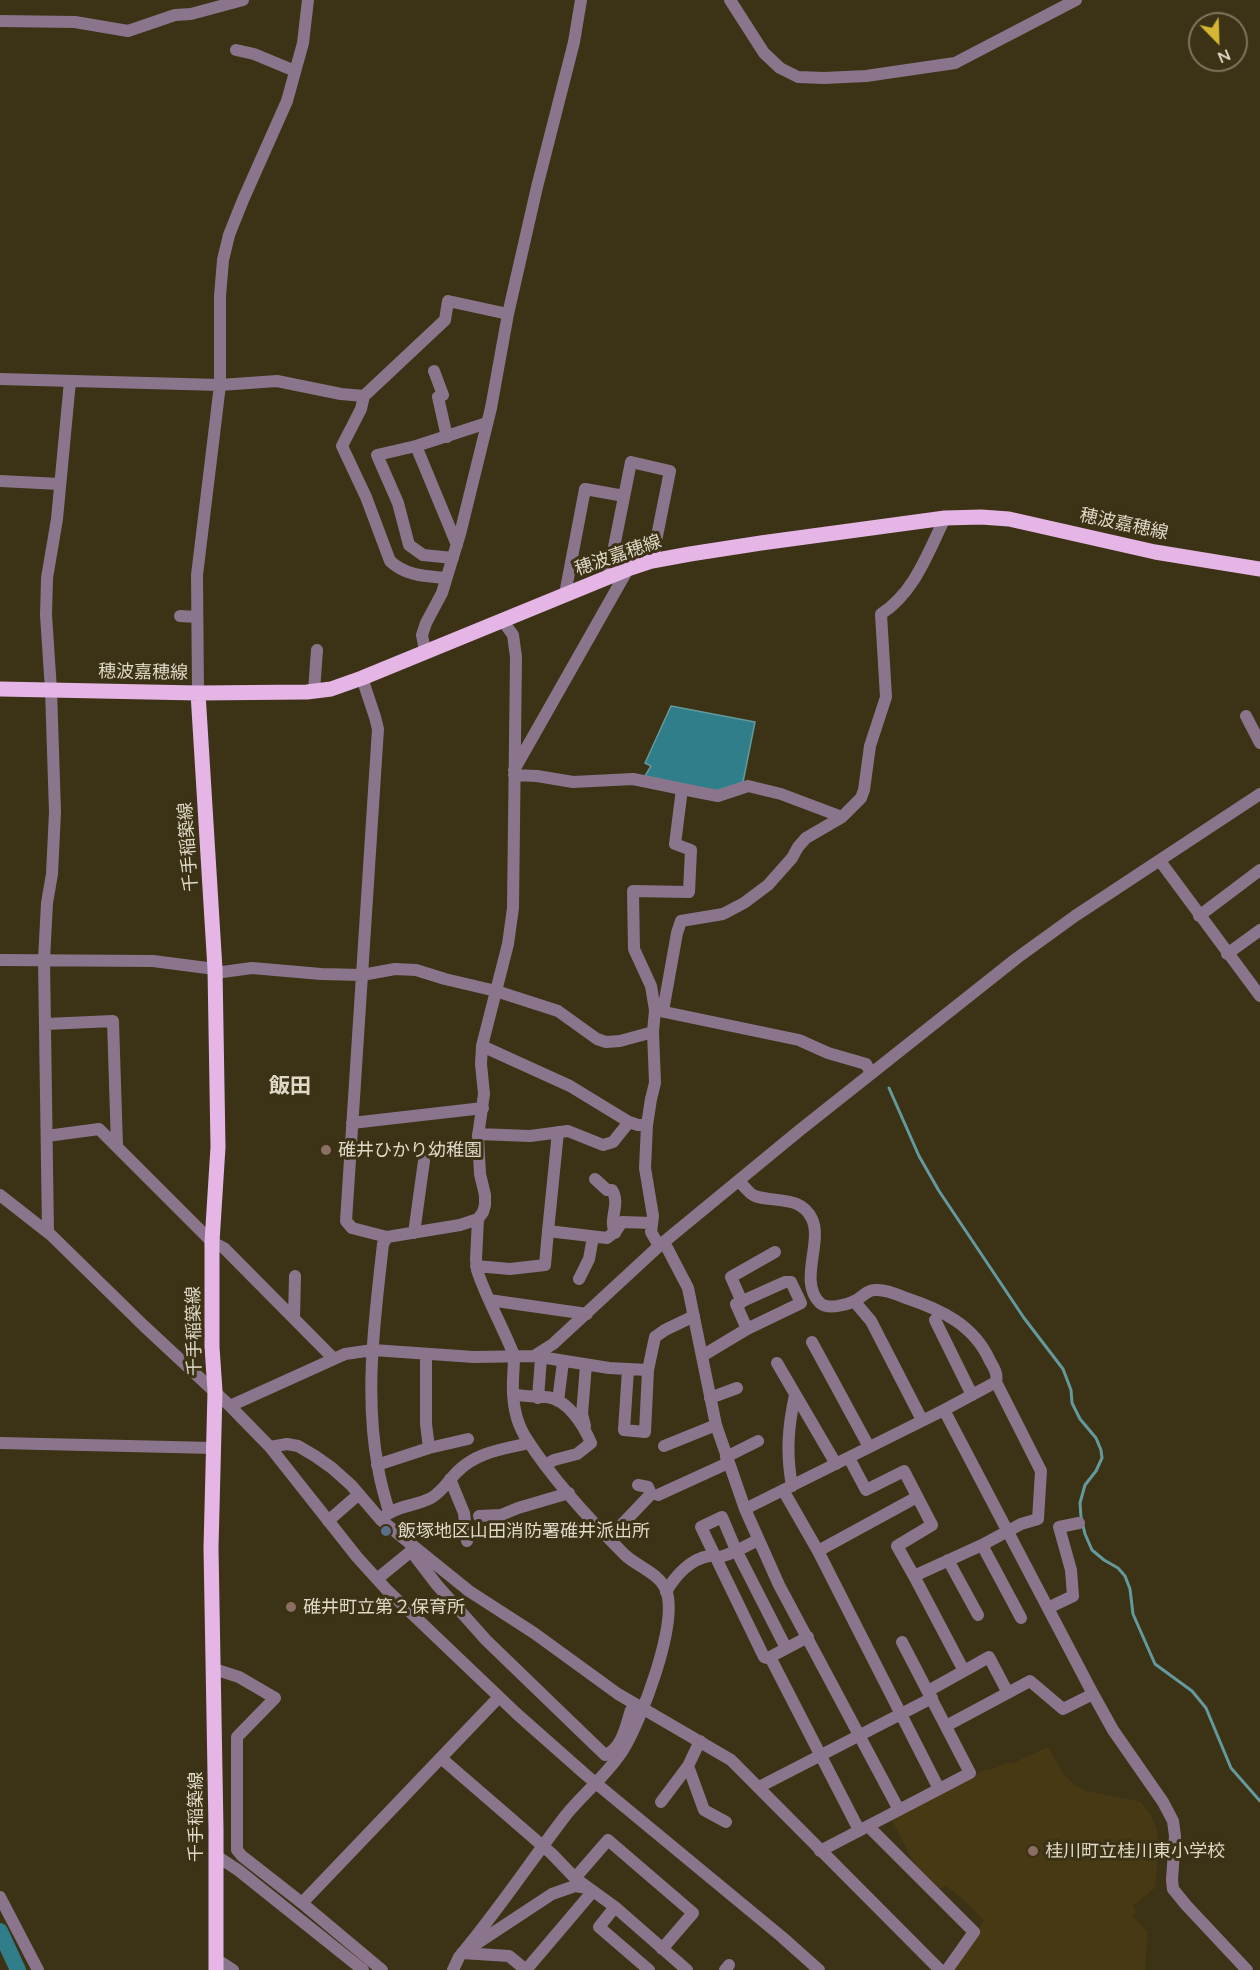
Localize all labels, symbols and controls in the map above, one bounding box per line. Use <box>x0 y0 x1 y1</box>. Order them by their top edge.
north arrow <box>1188 12 1248 72</box>
text: N <box>1215 46 1234 68</box>
street label: 穂波嘉穂線 <box>1078 504 1170 544</box>
street label: 穂波嘉穂線 <box>572 530 664 580</box>
street label: 穂波嘉穂線 <box>98 660 188 684</box>
street label: 千手稲築線 <box>174 801 202 893</box>
district label: 飯田 <box>269 1073 311 1099</box>
place label: 碓井ひかり幼稚園 <box>338 1139 482 1161</box>
marker: 碓井ひかり幼稚園 <box>319 1143 333 1157</box>
street label: 千手稲築線 <box>182 1286 206 1376</box>
place label: 飯塚地区山田消防署碓井派出所 <box>398 1520 650 1542</box>
marker: 飯塚地区山田消防署碓井派出所 <box>379 1524 393 1538</box>
place label: 碓井町立第２保育所 <box>303 1596 465 1618</box>
marker: 碓井町立第２保育所 <box>284 1600 298 1614</box>
street label: 千手稲築線 <box>185 1772 207 1862</box>
place label: 桂川町立桂川東小学校 <box>1045 1840 1225 1862</box>
marker: 桂川町立桂川東小学校 <box>1026 1844 1040 1858</box>

